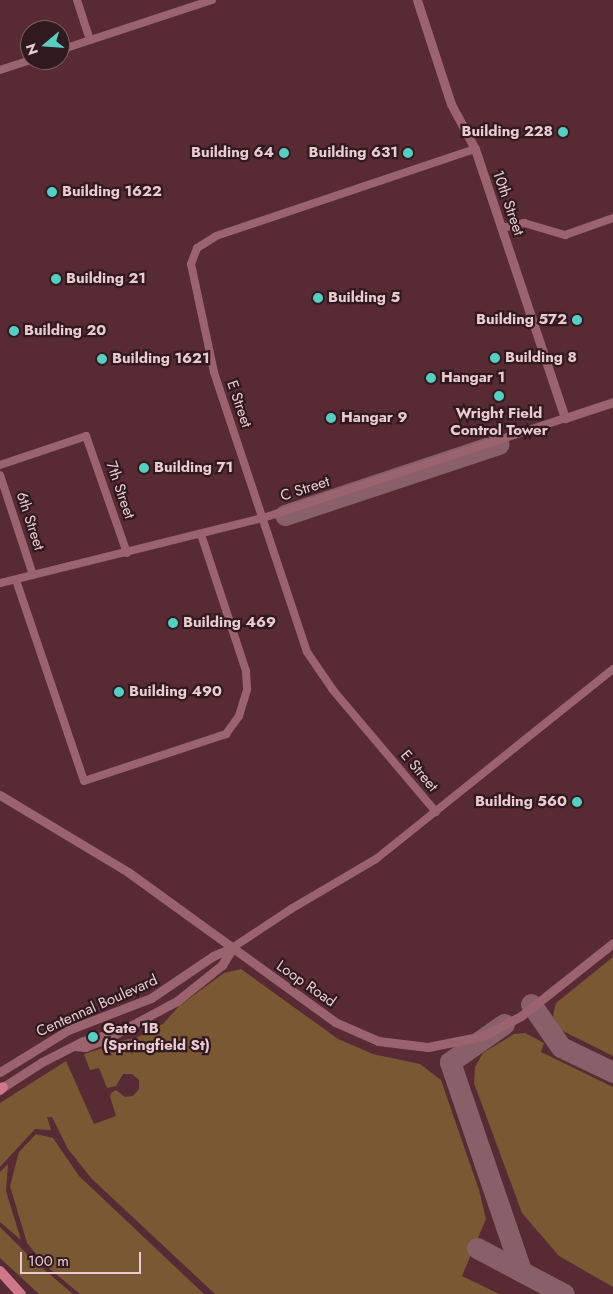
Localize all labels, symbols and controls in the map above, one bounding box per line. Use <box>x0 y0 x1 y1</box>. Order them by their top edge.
north arrow <box>20 20 70 70</box>
text: N <box>20 41 43 58</box>
place label: Building 228 <box>461 123 553 141</box>
marker: Building 228 <box>557 126 569 138</box>
place label: Building 64 <box>191 144 274 162</box>
place label: Building 631 <box>309 144 398 162</box>
marker: Building 64 <box>278 147 290 159</box>
marker: Building 631 <box>402 147 414 159</box>
street label: 10th Street <box>488 168 528 238</box>
place label: Building 1622 <box>62 183 162 201</box>
marker: Building 1622 <box>46 186 58 198</box>
place label: Building 21 <box>66 270 146 288</box>
marker: Building 21 <box>50 273 62 285</box>
place label: Building 5 <box>328 289 400 307</box>
marker: Building 5 <box>312 292 324 304</box>
place label: Building 572 <box>476 311 567 329</box>
marker: Building 572 <box>571 314 583 326</box>
place label: Building 20 <box>24 322 106 340</box>
marker: Building 20 <box>8 325 20 337</box>
place label: Building 8 <box>505 349 577 367</box>
place label: Building 1621 <box>112 350 210 368</box>
marker: Building 8 <box>489 352 501 364</box>
marker: Building 1621 <box>96 353 108 365</box>
place label: Hangar 1 <box>441 369 505 387</box>
marker: Hangar 1 <box>425 372 437 384</box>
street label: E Street <box>223 378 255 430</box>
marker: Wright Field Control Tower <box>493 390 505 402</box>
place label: Wright Field Control Tower <box>450 404 548 439</box>
place label: Hangar 9 <box>341 409 407 427</box>
marker: Hangar 9 <box>325 412 337 424</box>
street label: 7th Street <box>102 459 138 521</box>
place label: Building 71 <box>154 459 233 477</box>
marker: Building 71 <box>138 462 150 474</box>
street label: C Street <box>278 473 332 505</box>
street label: 6th Street <box>12 489 48 553</box>
place label: Building 469 <box>183 614 276 632</box>
marker: Building 469 <box>167 617 179 629</box>
place label: Building 490 <box>129 683 222 701</box>
marker: Building 490 <box>113 686 125 698</box>
street label: E Street <box>397 747 441 795</box>
place label: Building 560 <box>475 793 567 811</box>
marker: Building 560 <box>571 796 583 808</box>
street label: Loop Road <box>273 957 339 1011</box>
street label: Centennal Boulevard <box>33 971 161 1041</box>
place label: Gate 1B (Springfield St) <box>103 1019 210 1054</box>
marker: Gate 1B (Springfield St) <box>87 1031 99 1043</box>
scale bar <box>22 1242 144 1274</box>
text: 100 m <box>28 1250 69 1272</box>

